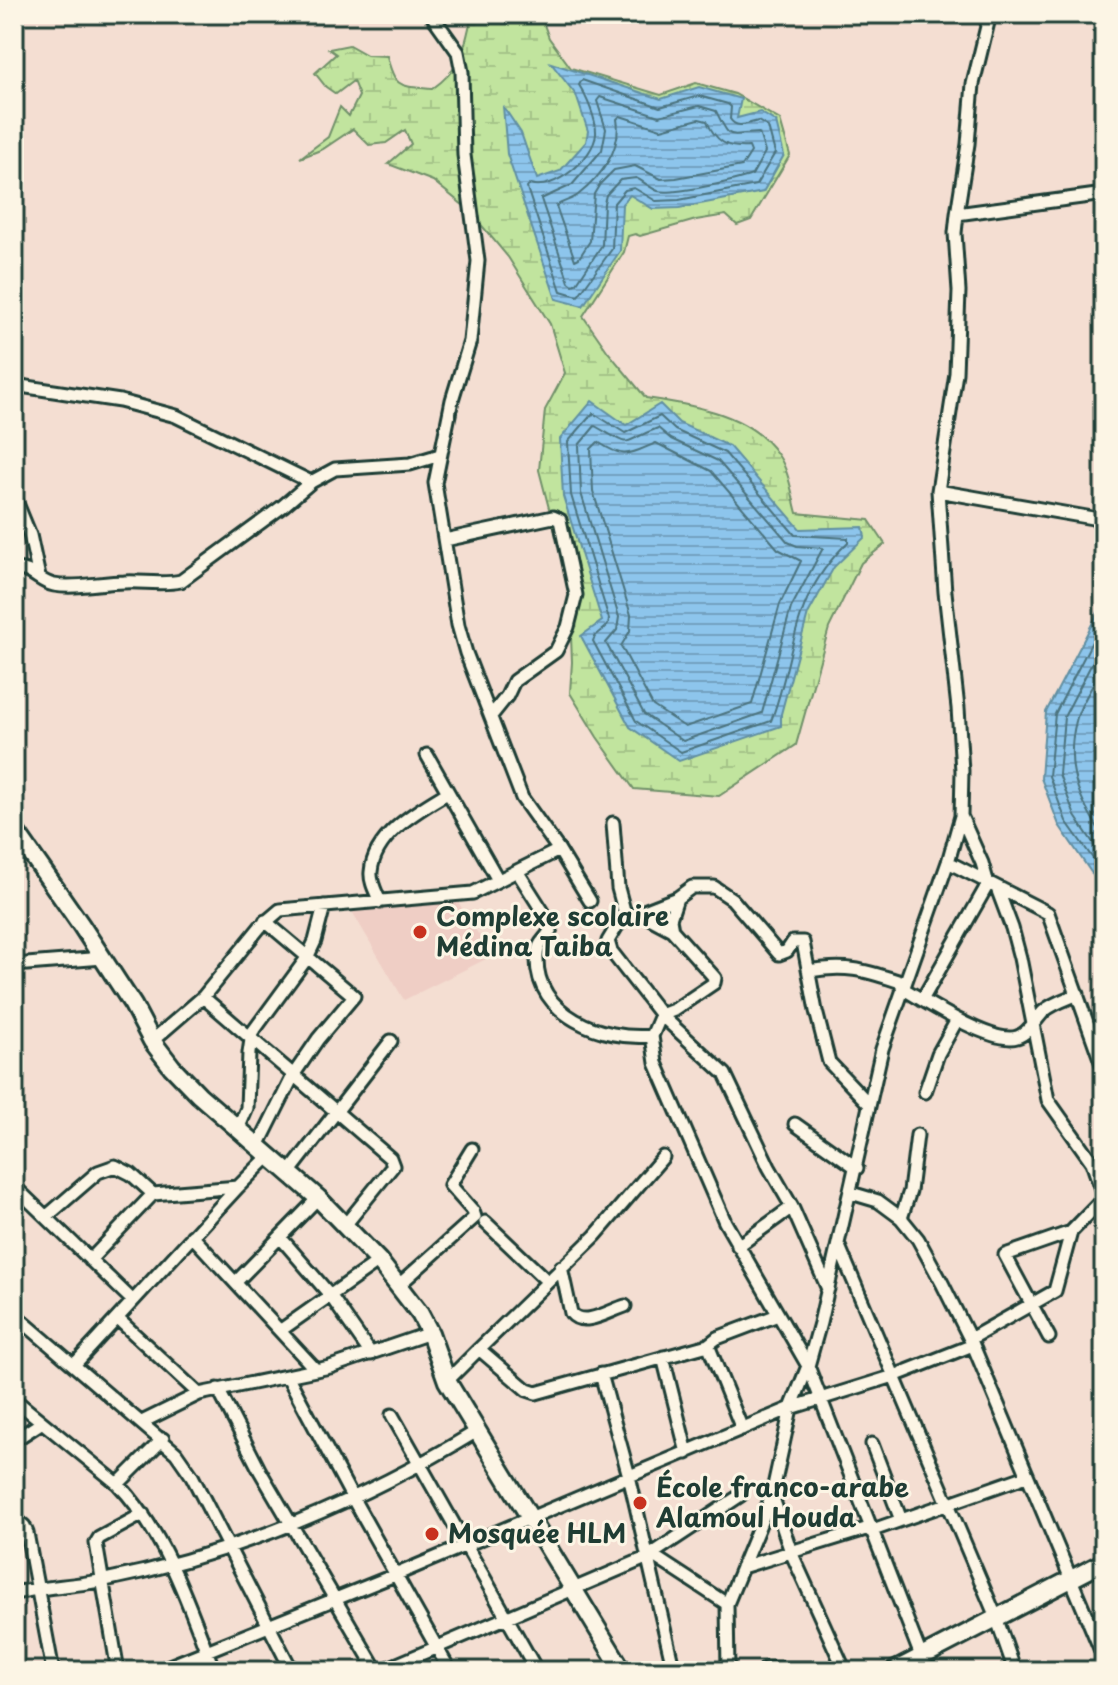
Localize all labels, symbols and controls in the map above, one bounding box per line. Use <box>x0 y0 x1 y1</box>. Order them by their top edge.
place label: Complexe scolaire Médina Taiba <box>436 896 669 965</box>
marker: Complexe scolaire Médina Taiba <box>411 923 429 941</box>
place label: École franco-arabe Alamoul Houda <box>655 1467 909 1536</box>
marker: École franco-arabe Alamoul Houda <box>631 1494 649 1512</box>
place label: Mosquée HLM <box>448 1513 626 1552</box>
marker: Mosquée HLM <box>423 1525 441 1543</box>

